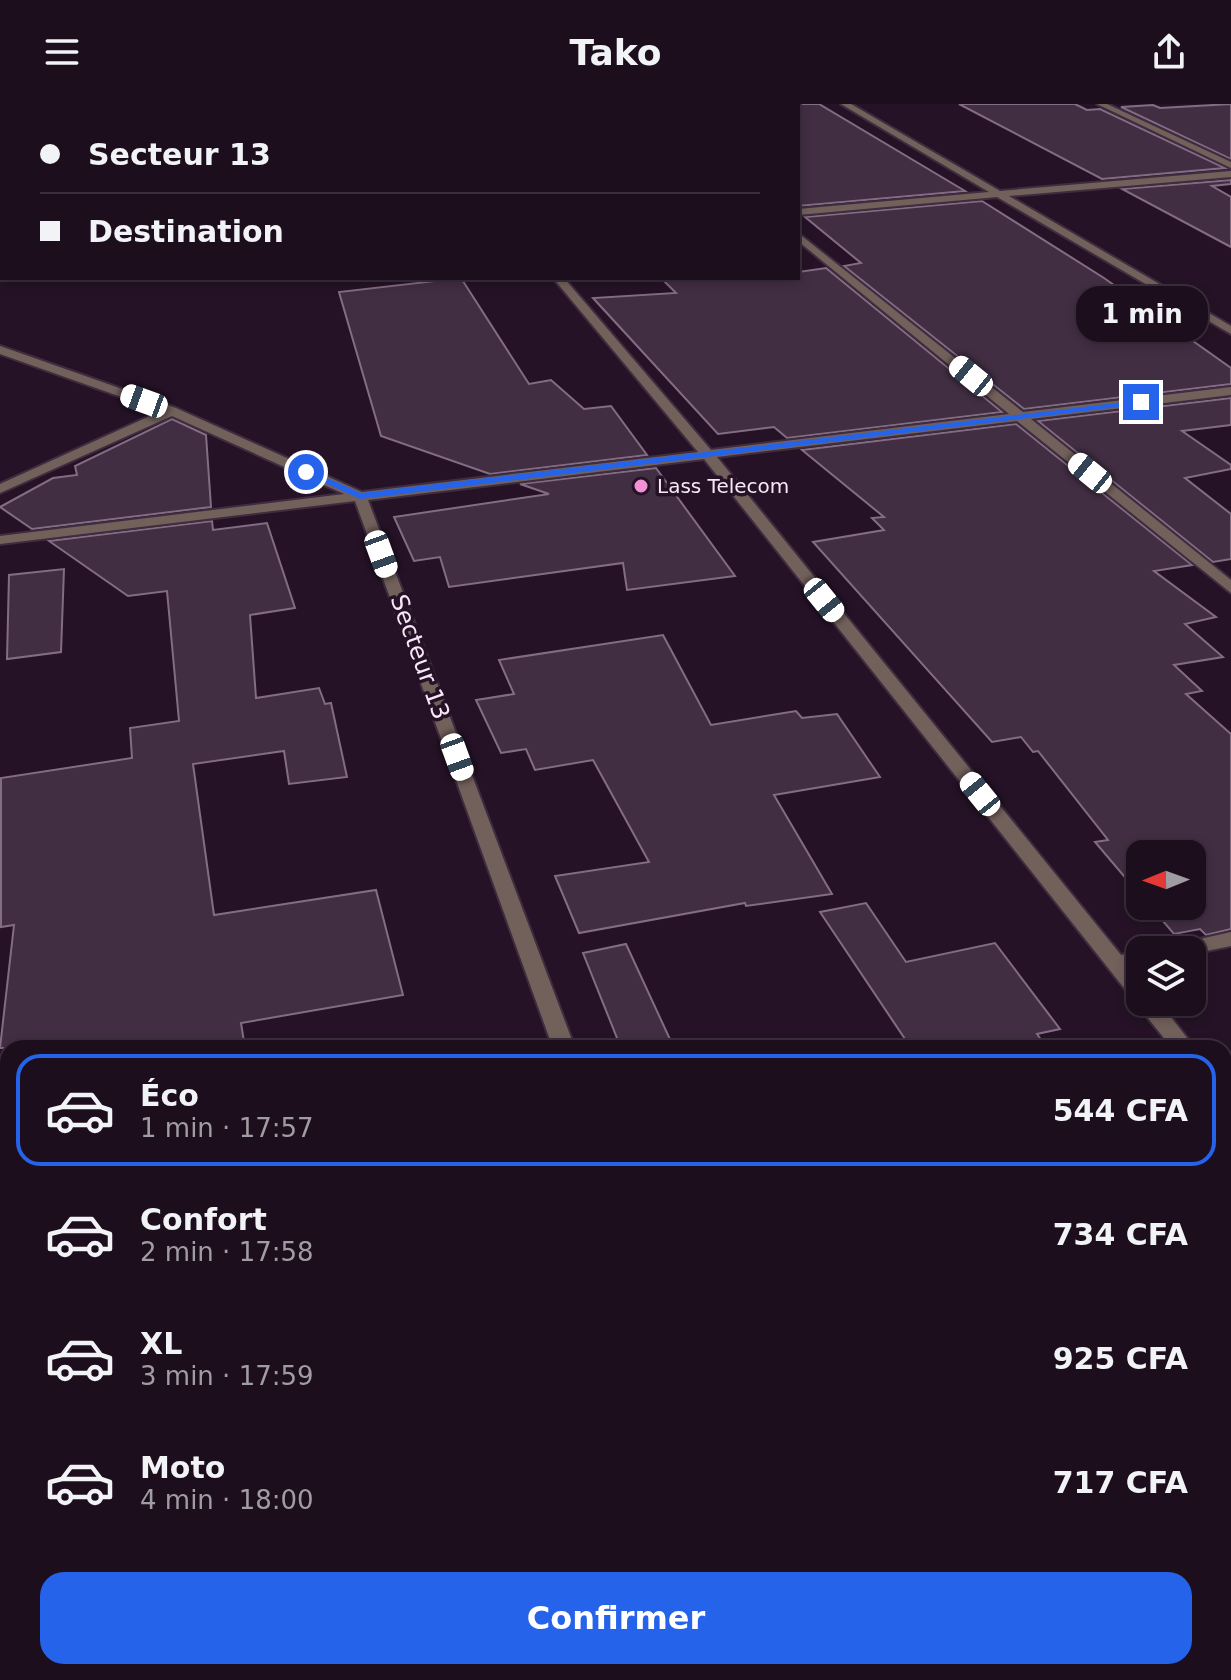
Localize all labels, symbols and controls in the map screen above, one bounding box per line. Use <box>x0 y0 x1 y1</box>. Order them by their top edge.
icon: menu <box>40 30 84 74</box>
icon: share <box>1147 30 1191 74</box>
text: Tako <box>570 32 661 73</box>
text: Secteur 13 <box>88 137 271 172</box>
text: Destination <box>88 214 284 249</box>
callout: 1 min <box>1075 286 1207 342</box>
text: 1 min <box>1101 299 1183 329</box>
car <box>945 352 997 400</box>
car <box>117 382 171 420</box>
route end <box>1123 384 1159 420</box>
car <box>1064 449 1116 497</box>
route start <box>288 454 324 490</box>
place label: Lass Telecom <box>657 474 789 498</box>
marker: Lass Telecom <box>632 477 650 495</box>
car <box>362 527 400 581</box>
car <box>800 574 848 626</box>
street label: Secteur 13 <box>385 591 455 723</box>
car <box>438 730 476 784</box>
car <box>956 768 1004 820</box>
north arrow <box>1126 840 1206 920</box>
map controls <box>1126 840 1206 1016</box>
button: layers <box>1126 936 1206 1016</box>
icon: car <box>44 1074 116 1146</box>
text: Éco <box>140 1078 199 1113</box>
text: 544 CFA <box>1053 1093 1188 1128</box>
text: 1 min · 17:57 <box>140 1113 314 1143</box>
icon: car <box>44 1198 116 1270</box>
text: Confort <box>140 1202 267 1237</box>
text: 734 CFA <box>1053 1217 1188 1252</box>
text: 2 min · 17:58 <box>140 1237 314 1267</box>
icon: car <box>44 1322 116 1394</box>
text: XL <box>140 1326 182 1361</box>
text: 925 CFA <box>1053 1341 1188 1376</box>
text: 3 min · 17:59 <box>140 1361 314 1391</box>
icon: car <box>44 1446 116 1518</box>
text: Moto <box>140 1450 225 1485</box>
text: 717 CFA <box>1053 1465 1188 1500</box>
text: 4 min · 18:00 <box>140 1485 314 1515</box>
button: Confirmer <box>40 1572 1192 1664</box>

